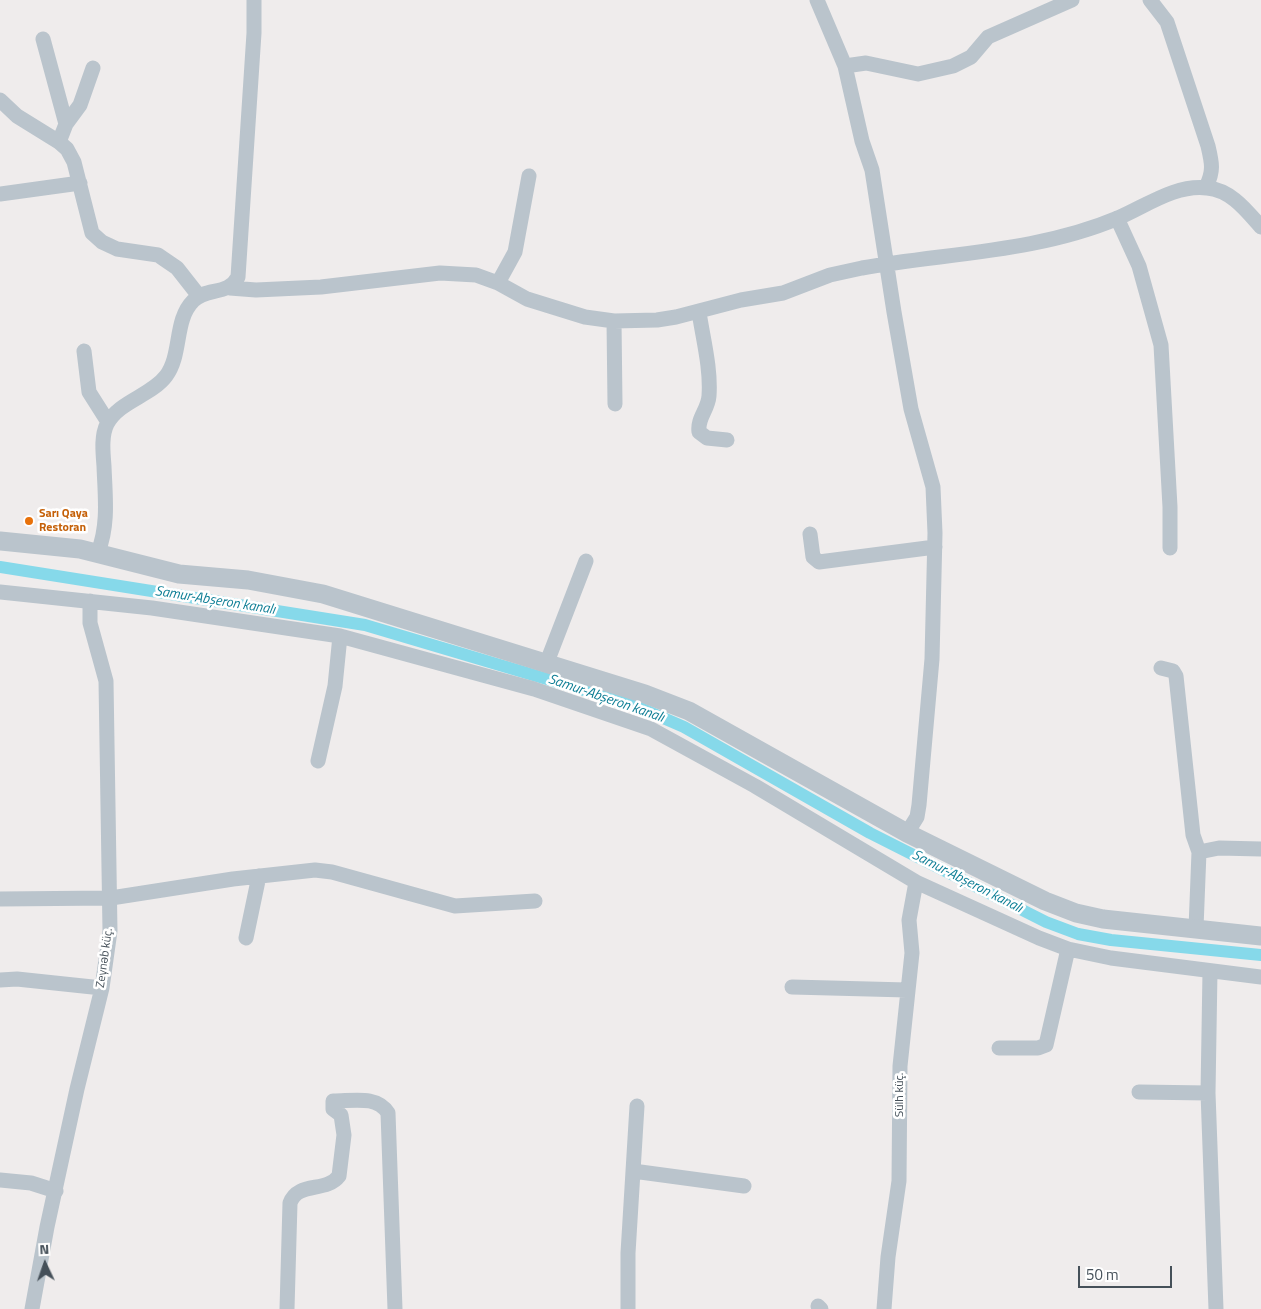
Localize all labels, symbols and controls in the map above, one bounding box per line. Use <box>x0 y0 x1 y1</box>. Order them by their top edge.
place label: Sarı Qaya Restoran <box>39 507 88 535</box>
marker: Sarı Qaya Restoran <box>23 515 35 527</box>
water label: Samur-Abşeron kanalı <box>154 583 276 619</box>
water label: Samur-Abşeron kanalı <box>546 671 666 727</box>
water label: Samur-Abşeron kanalı <box>909 847 1025 917</box>
street label: Zeynəb küç. <box>94 927 116 989</box>
street label: Sülh küç. <box>893 1073 907 1117</box>
text: N <box>39 1238 50 1259</box>
north arrow <box>20 1239 70 1289</box>
scale bar <box>1081 1256 1175 1288</box>
text: 50 m <box>1086 1263 1119 1286</box>

